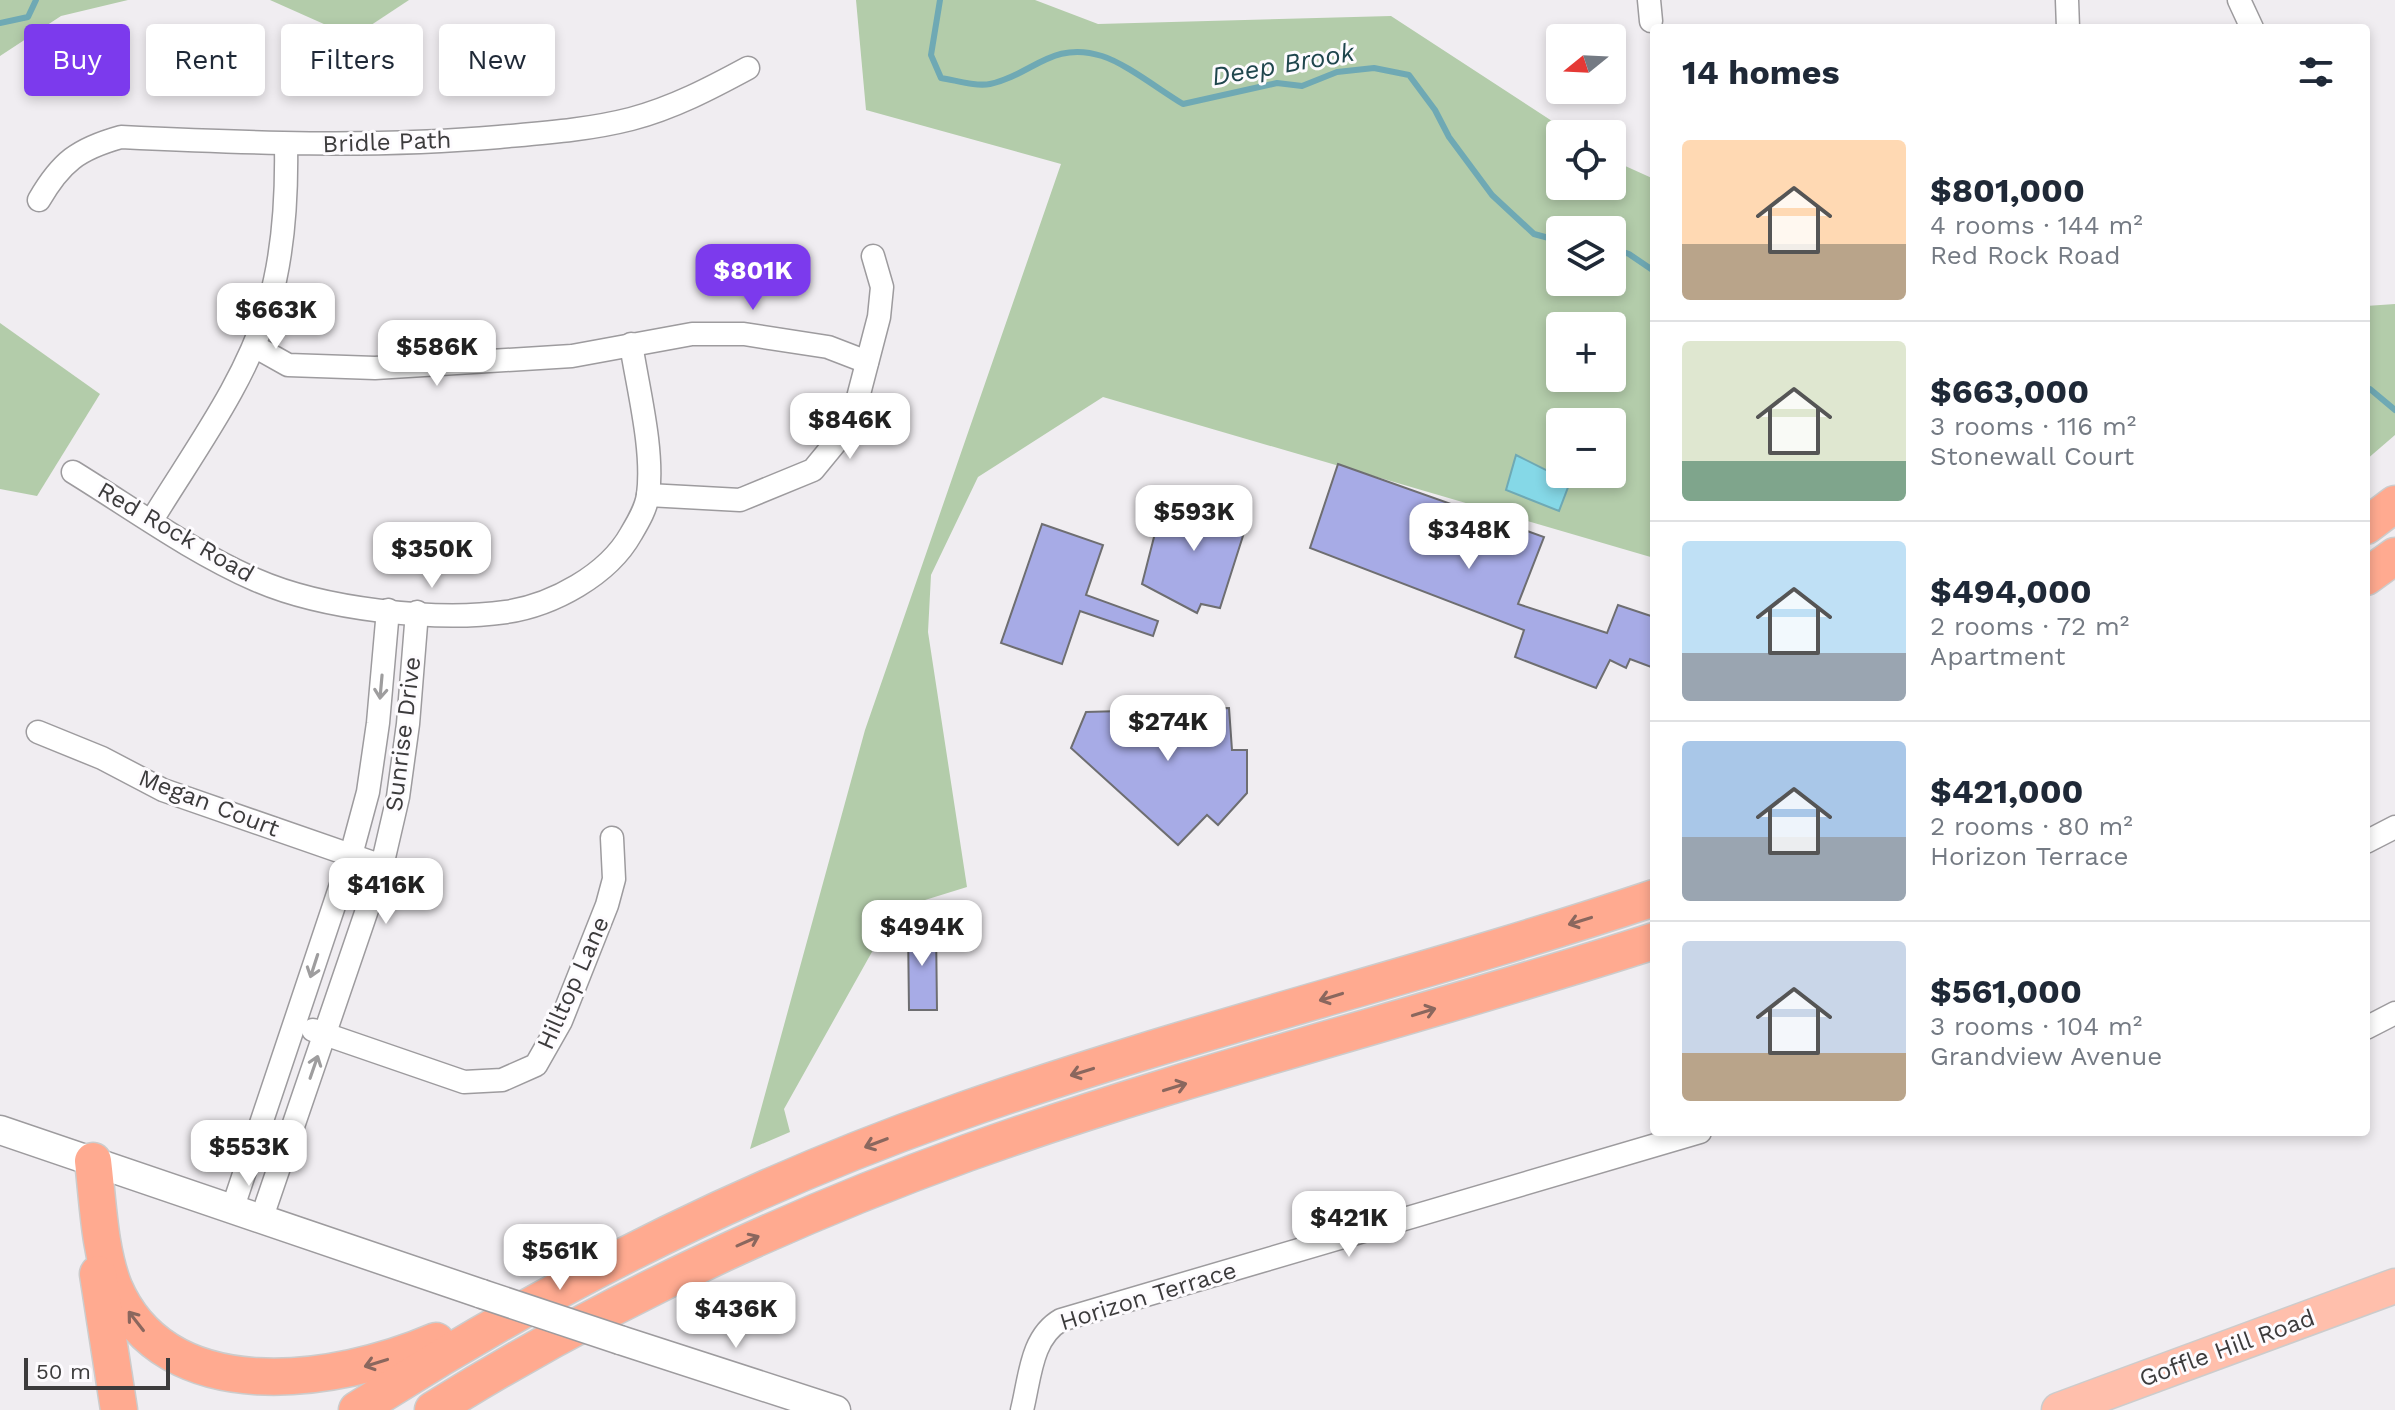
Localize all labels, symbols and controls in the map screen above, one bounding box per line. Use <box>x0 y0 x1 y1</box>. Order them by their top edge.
chip: Buy <box>24 24 130 96</box>
chip: Rent <box>146 24 265 96</box>
chip: Filters <box>281 24 423 96</box>
chip: New <box>439 24 555 96</box>
north arrow <box>1546 24 1626 104</box>
map controls <box>1546 24 1626 488</box>
water label: Deep Brook <box>1209 37 1357 91</box>
icon: filters <box>2294 50 2338 94</box>
text: 14 homes <box>1682 52 1840 92</box>
button: locate <box>1546 120 1626 200</box>
street label: Bridle Path <box>322 126 452 158</box>
text: $801,000 <box>1930 170 2085 210</box>
icon: home <box>1746 172 1842 268</box>
text: 4 rooms · 144 m² <box>1930 210 2143 240</box>
button: layers <box>1546 216 1626 296</box>
text: Red Rock Road <box>1930 240 2121 270</box>
pin: $801K <box>697 244 809 312</box>
text: $801K <box>714 255 792 285</box>
pin: $663K <box>220 283 332 351</box>
text: $663K <box>235 294 317 324</box>
button: + <box>1546 312 1626 392</box>
pin: $586K <box>381 320 493 388</box>
text: $586K <box>396 331 478 361</box>
text: $663,000 <box>1930 371 2089 411</box>
icon: home <box>1746 373 1842 469</box>
pin: $846K <box>794 393 906 461</box>
text: $846K <box>808 404 892 434</box>
button: − <box>1546 408 1626 488</box>
text: 3 rooms · 116 m² <box>1930 411 2136 441</box>
text: Stonewall Court <box>1930 441 2134 471</box>
street label: Red Rock Road <box>93 476 259 588</box>
pin: $593K <box>1138 485 1250 553</box>
text: $593K <box>1153 496 1235 526</box>
pin: $348K <box>1413 503 1525 571</box>
text: $348K <box>1427 514 1511 544</box>
pin: $350K <box>376 522 488 590</box>
text: $350K <box>391 533 473 563</box>
text: $494,000 <box>1930 571 2092 611</box>
icon: home <box>1746 573 1842 669</box>
text: 2 rooms · 72 m² <box>1930 611 2129 641</box>
text: Apartment <box>1930 641 2066 671</box>
street label: Sunrise Drive <box>380 655 426 813</box>
one-way arrow <box>373 673 388 700</box>
pin: $274K <box>1112 695 1224 763</box>
text: $274K <box>1128 706 1208 736</box>
street label: Megan Court <box>135 763 283 843</box>
text: $421,000 <box>1930 771 2084 811</box>
icon: home <box>1746 773 1842 869</box>
text: 2 rooms · 80 m² <box>1930 811 2133 841</box>
text: Horizon Terrace <box>1930 841 2129 871</box>
pin: $416K <box>330 858 442 926</box>
text: $416K <box>347 869 425 899</box>
pin: $494K <box>866 900 978 968</box>
text: $494K <box>880 911 964 941</box>
street label: Hilltop Lane <box>531 912 615 1054</box>
one-way arrow <box>1567 914 1593 929</box>
one-way arrow <box>305 953 320 978</box>
text: $561,000 <box>1930 971 2082 1011</box>
icon: home <box>1746 973 1842 1069</box>
one-way arrow <box>1318 990 1344 1005</box>
one-way arrow <box>1411 1004 1437 1019</box>
text: 3 rooms · 104 m² <box>1930 1011 2142 1041</box>
text: Grandview Avenue <box>1930 1041 2162 1071</box>
one-way arrow <box>308 1055 323 1080</box>
one-way arrow <box>1070 1066 1095 1080</box>
one-way arrow <box>1163 1078 1188 1093</box>
pin: $553K <box>193 1120 305 1188</box>
text: $553K <box>209 1131 289 1161</box>
one-way arrow <box>864 1137 889 1151</box>
pin: $421K <box>1293 1191 1405 1259</box>
text: $421K <box>1310 1202 1388 1232</box>
pin: $561K <box>504 1224 616 1292</box>
one-way arrow <box>736 1233 760 1248</box>
text: $561K <box>522 1235 598 1265</box>
street label: Horizon Terrace <box>1056 1256 1240 1336</box>
pin: $436K <box>680 1282 792 1350</box>
text: $436K <box>695 1293 777 1323</box>
street label: Goffle Hill Road <box>2136 1303 2318 1393</box>
one-way arrow <box>127 1311 145 1332</box>
scale bar <box>24 1354 170 1390</box>
one-way arrow <box>364 1357 389 1371</box>
text: 50 m <box>36 1359 91 1384</box>

